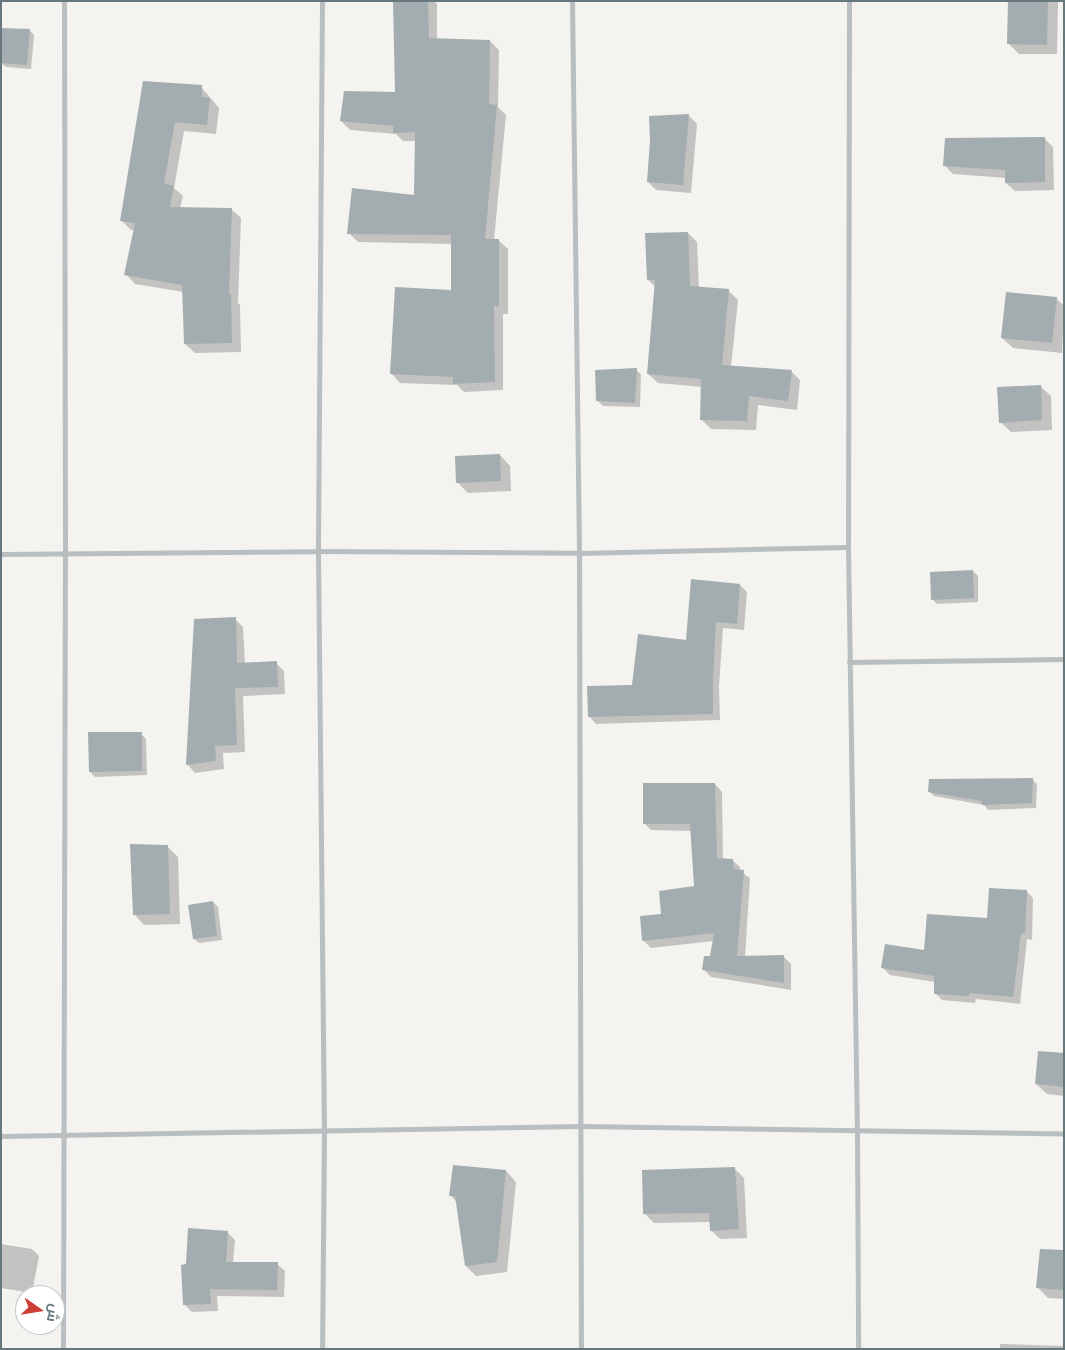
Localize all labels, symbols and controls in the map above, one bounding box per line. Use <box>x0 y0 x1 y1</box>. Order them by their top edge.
north arrow <box>15 1285 65 1335</box>
text: ش <box>43 1302 64 1324</box>

